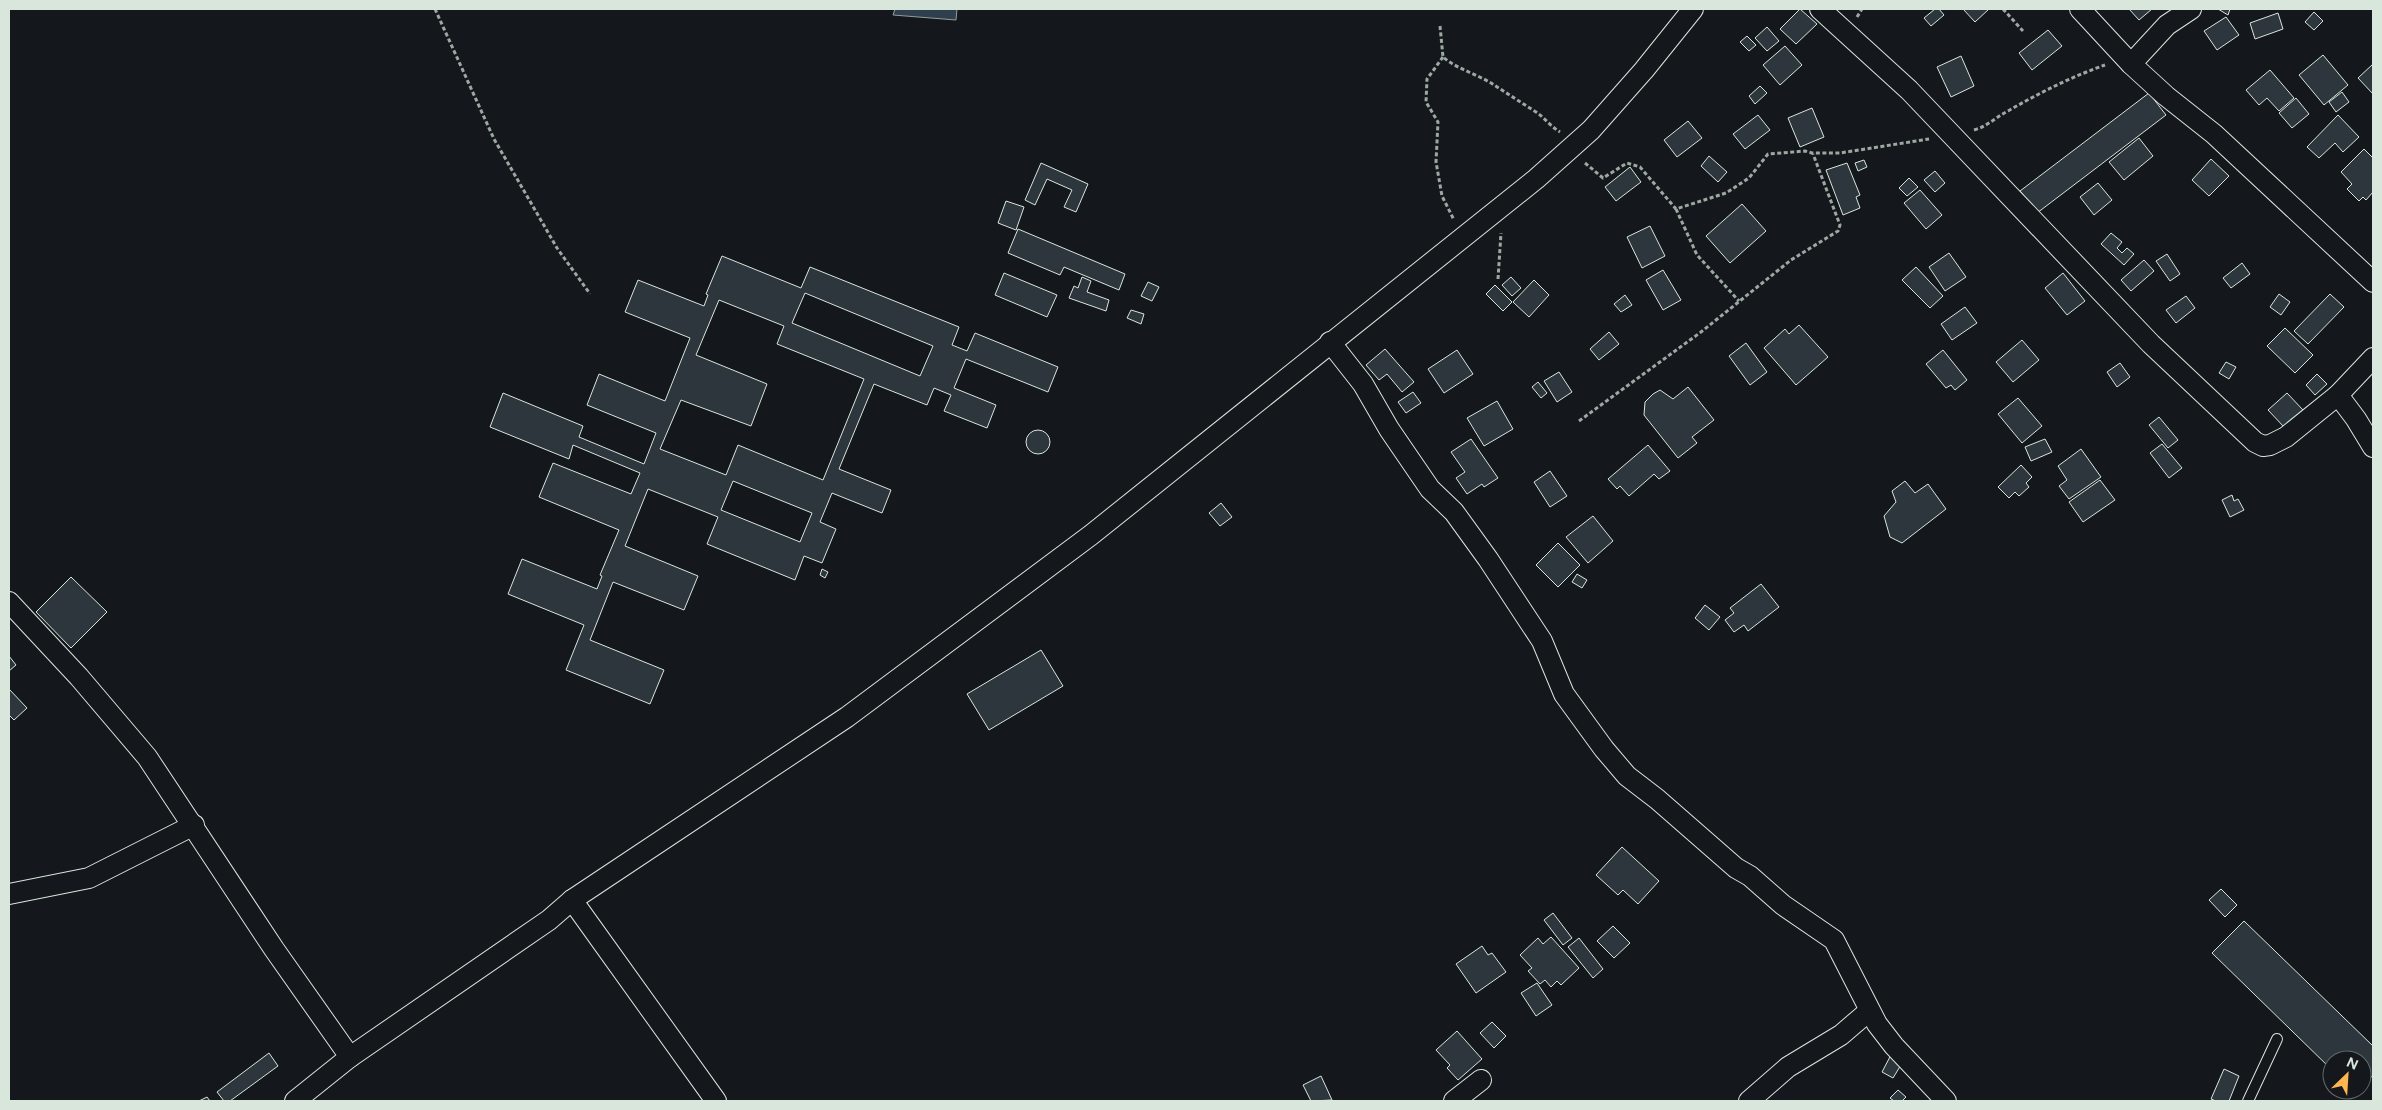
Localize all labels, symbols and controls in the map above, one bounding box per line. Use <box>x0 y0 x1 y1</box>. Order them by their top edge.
north arrow <box>2322 1050 2372 1100</box>
text: N <box>2344 1054 2361 1074</box>

